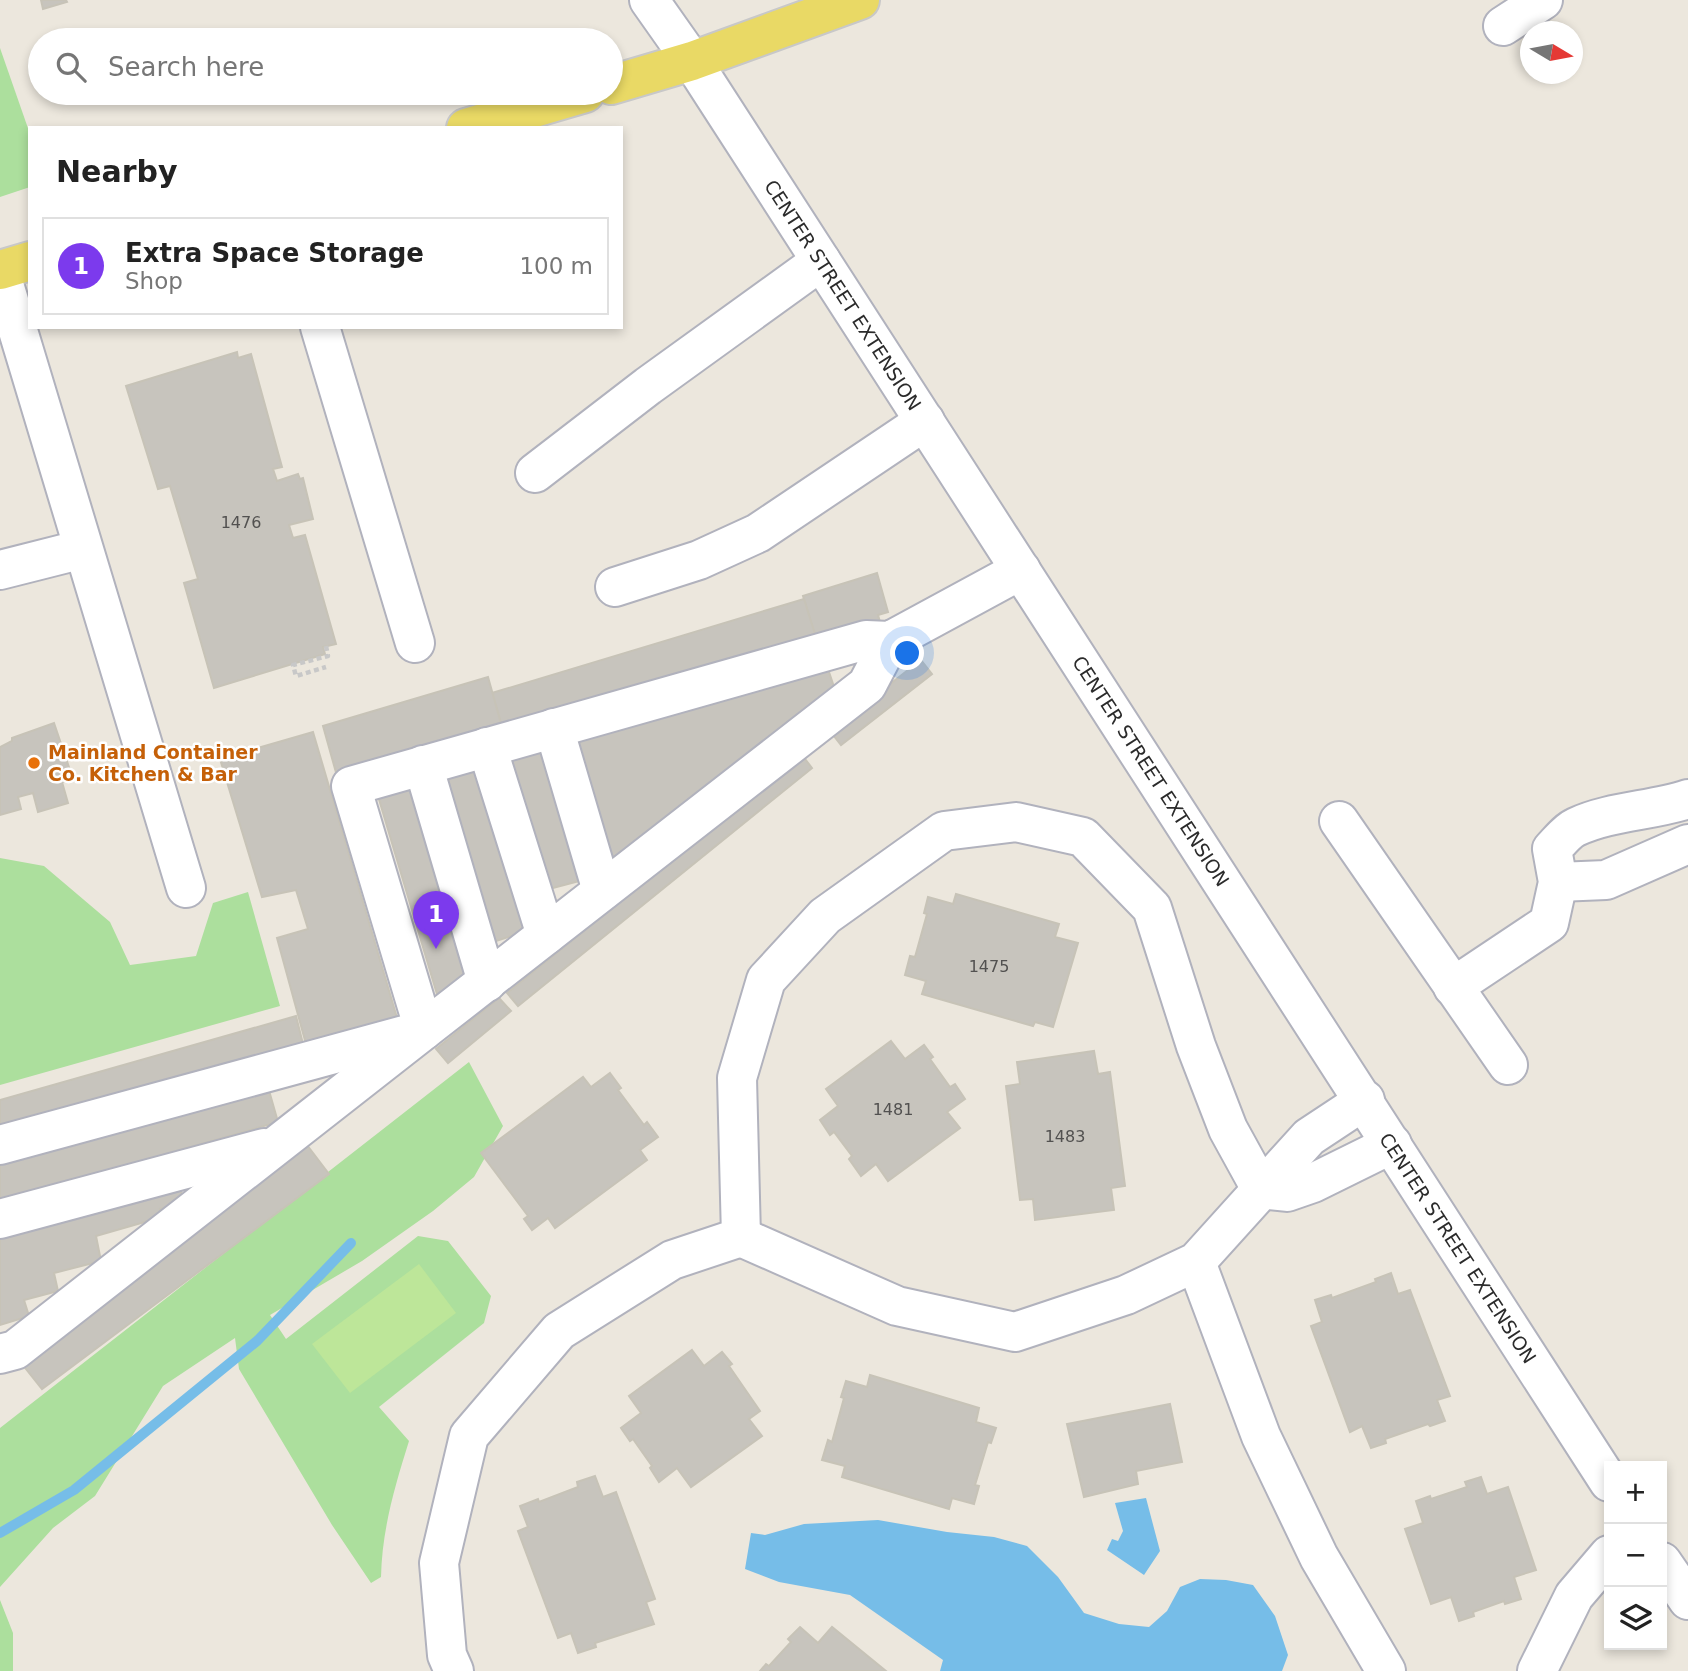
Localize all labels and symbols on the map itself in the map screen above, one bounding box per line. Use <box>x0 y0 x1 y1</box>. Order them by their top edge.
north arrow <box>1520 21 1583 84</box>
street label: CENTER STREET EXTENSION <box>760 176 926 414</box>
house number: 1476 <box>221 513 261 532</box>
your location <box>890 636 924 670</box>
street label: CENTER STREET EXTENSION <box>1068 652 1234 890</box>
place label: Mainland Container Co. Kitchen & Bar <box>48 741 258 785</box>
marker: Mainland Container Co. Kitchen & Bar <box>26 755 42 771</box>
pin: 1 <box>413 891 459 949</box>
house number: 1475 <box>969 957 1009 976</box>
house number: 1481 <box>873 1100 913 1119</box>
house number: 1483 <box>1045 1127 1085 1146</box>
street label: CENTER STREET EXTENSION <box>1375 1129 1541 1367</box>

